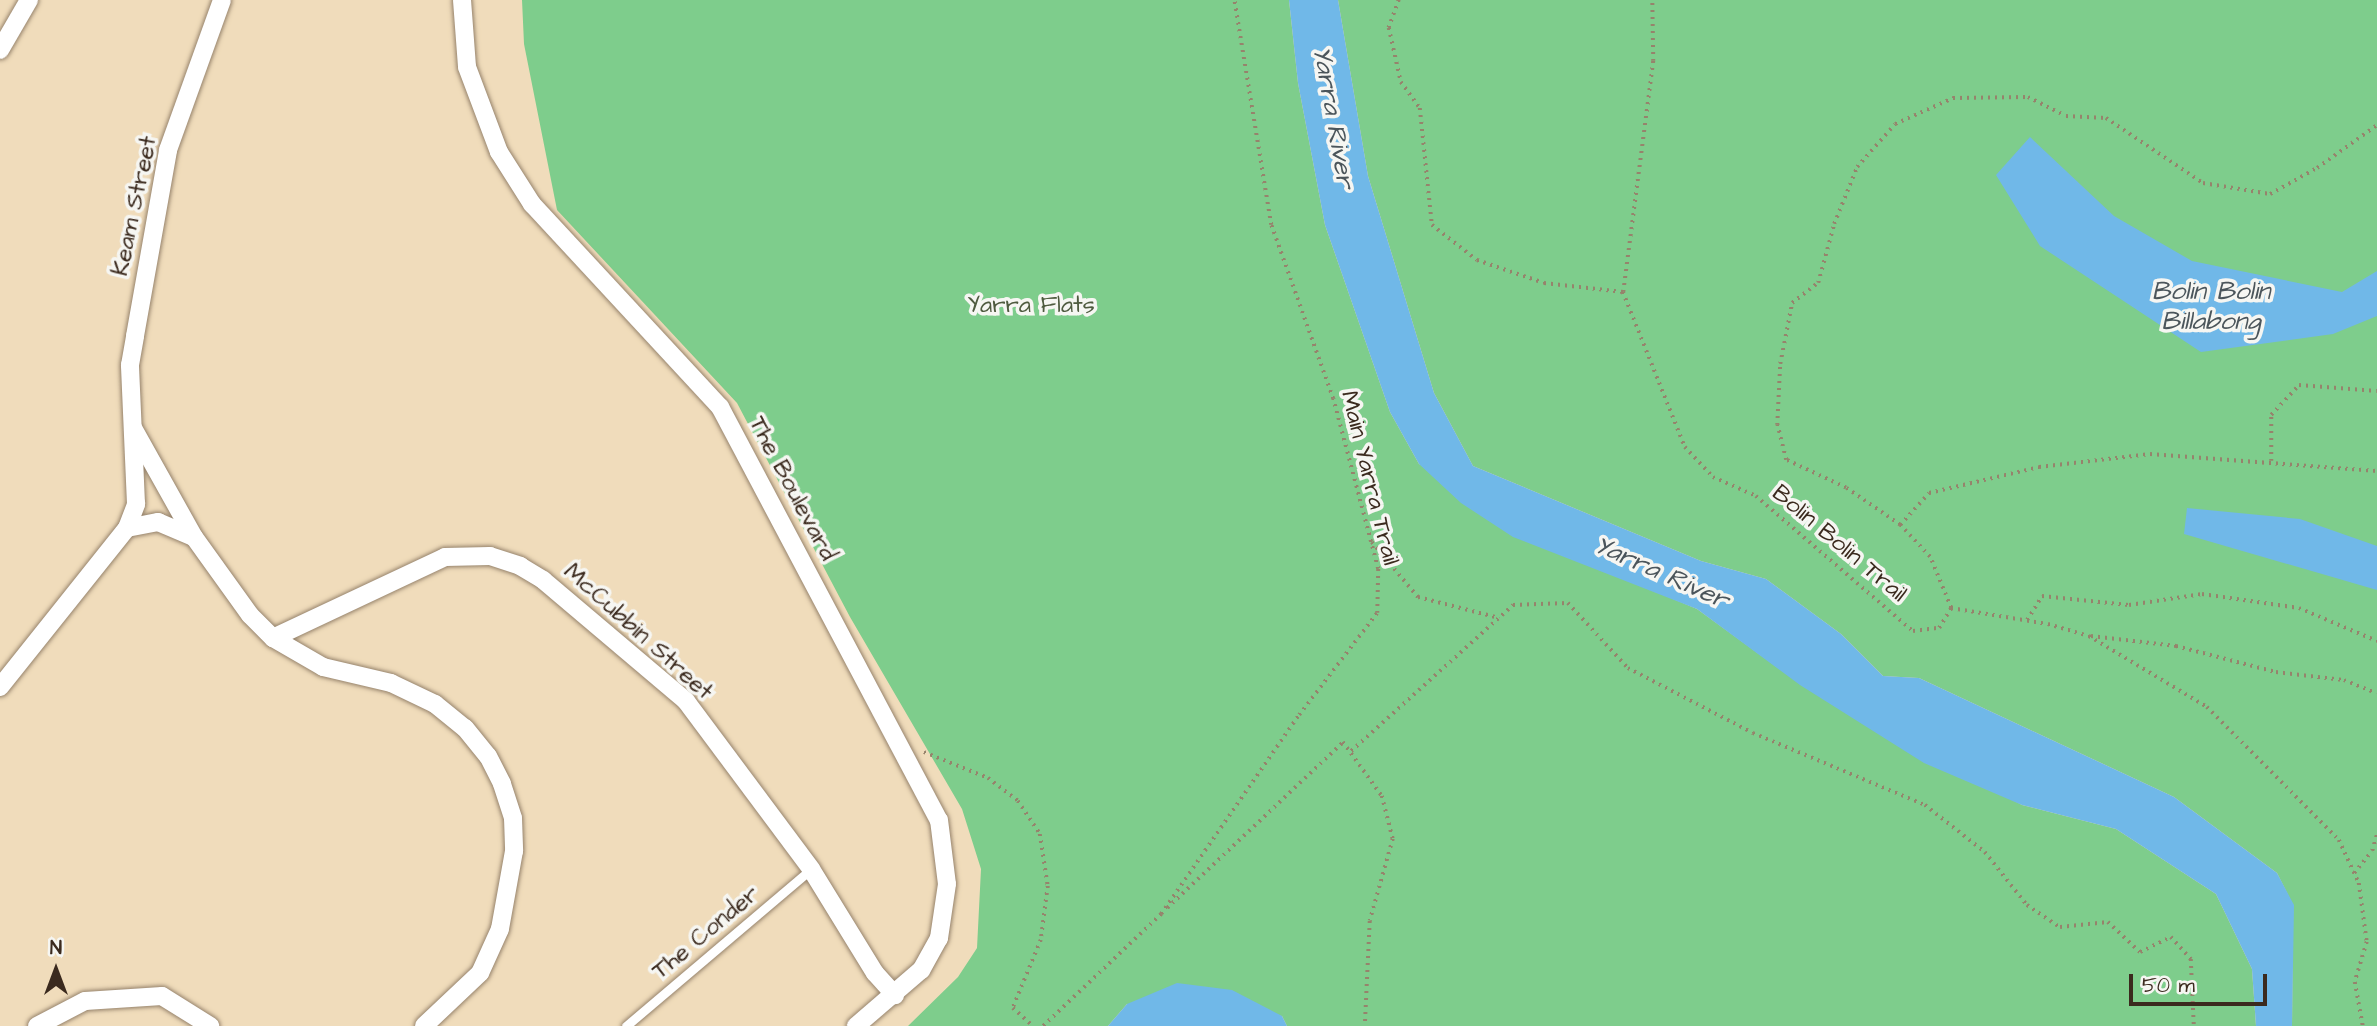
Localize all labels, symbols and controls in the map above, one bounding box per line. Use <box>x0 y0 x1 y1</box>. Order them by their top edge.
water label: Yarra River <box>1305 43 1361 191</box>
street label: Keam Street <box>106 134 164 278</box>
water label: Bolin Bolin Billabong <box>2152 276 2270 338</box>
park label: Yarra Flats <box>967 292 1095 320</box>
street label: Main Yarra Trail <box>1333 388 1405 568</box>
street label: The Boulevard <box>742 412 842 566</box>
street label: Bolin Bolin Trail <box>1766 479 1912 609</box>
water label: Yarra River <box>1589 530 1733 616</box>
street label: McCubbin Street <box>558 558 718 706</box>
street label: The Conder <box>647 880 765 986</box>
north arrow <box>21 935 91 1005</box>
text: N <box>50 935 62 962</box>
scale bar <box>2132 960 2270 1004</box>
text: 50 m <box>2142 971 2195 1000</box>

